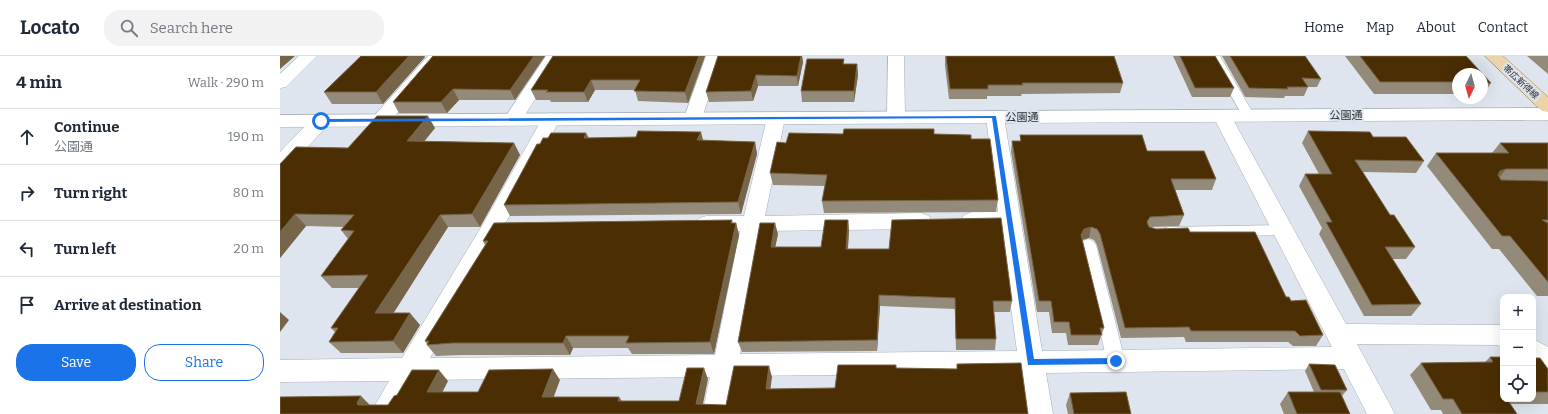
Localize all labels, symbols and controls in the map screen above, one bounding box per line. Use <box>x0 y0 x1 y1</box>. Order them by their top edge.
search box <box>104 10 384 46</box>
text: Locato <box>20 16 80 39</box>
icon: search <box>118 17 140 39</box>
text: Search here <box>150 19 233 37</box>
text: Home <box>1304 19 1344 36</box>
text: Map <box>1366 19 1394 36</box>
text: About <box>1416 19 1456 36</box>
text: Contact <box>1478 19 1528 36</box>
street label: 帯広新得線 <box>1501 63 1542 102</box>
north arrow <box>1452 68 1488 104</box>
text: 4 min <box>16 72 62 93</box>
text: Walk · 290 m <box>188 75 264 90</box>
street label: 公園通 <box>1330 109 1363 122</box>
street label: 公園通 <box>1006 111 1039 124</box>
route start <box>312 112 330 130</box>
text: Continue <box>54 118 120 136</box>
icon: ahead <box>16 126 38 148</box>
text: 190 m <box>228 129 264 144</box>
text: 公園通 <box>54 139 93 154</box>
icon: right <box>16 182 38 204</box>
text: Turn right <box>54 184 127 202</box>
text: 80 m <box>233 185 264 200</box>
icon: left <box>16 238 38 260</box>
text: Turn left <box>54 240 116 258</box>
text: 20 m <box>234 241 264 256</box>
icon: arrive <box>16 294 38 316</box>
map controls <box>1500 294 1536 402</box>
button: + <box>1500 294 1536 330</box>
text: Arrive at destination <box>54 296 201 314</box>
button: − <box>1500 330 1536 366</box>
button: Save <box>16 344 136 381</box>
button: Share <box>144 344 264 381</box>
route end <box>1107 352 1125 370</box>
button: locate <box>1500 366 1536 402</box>

